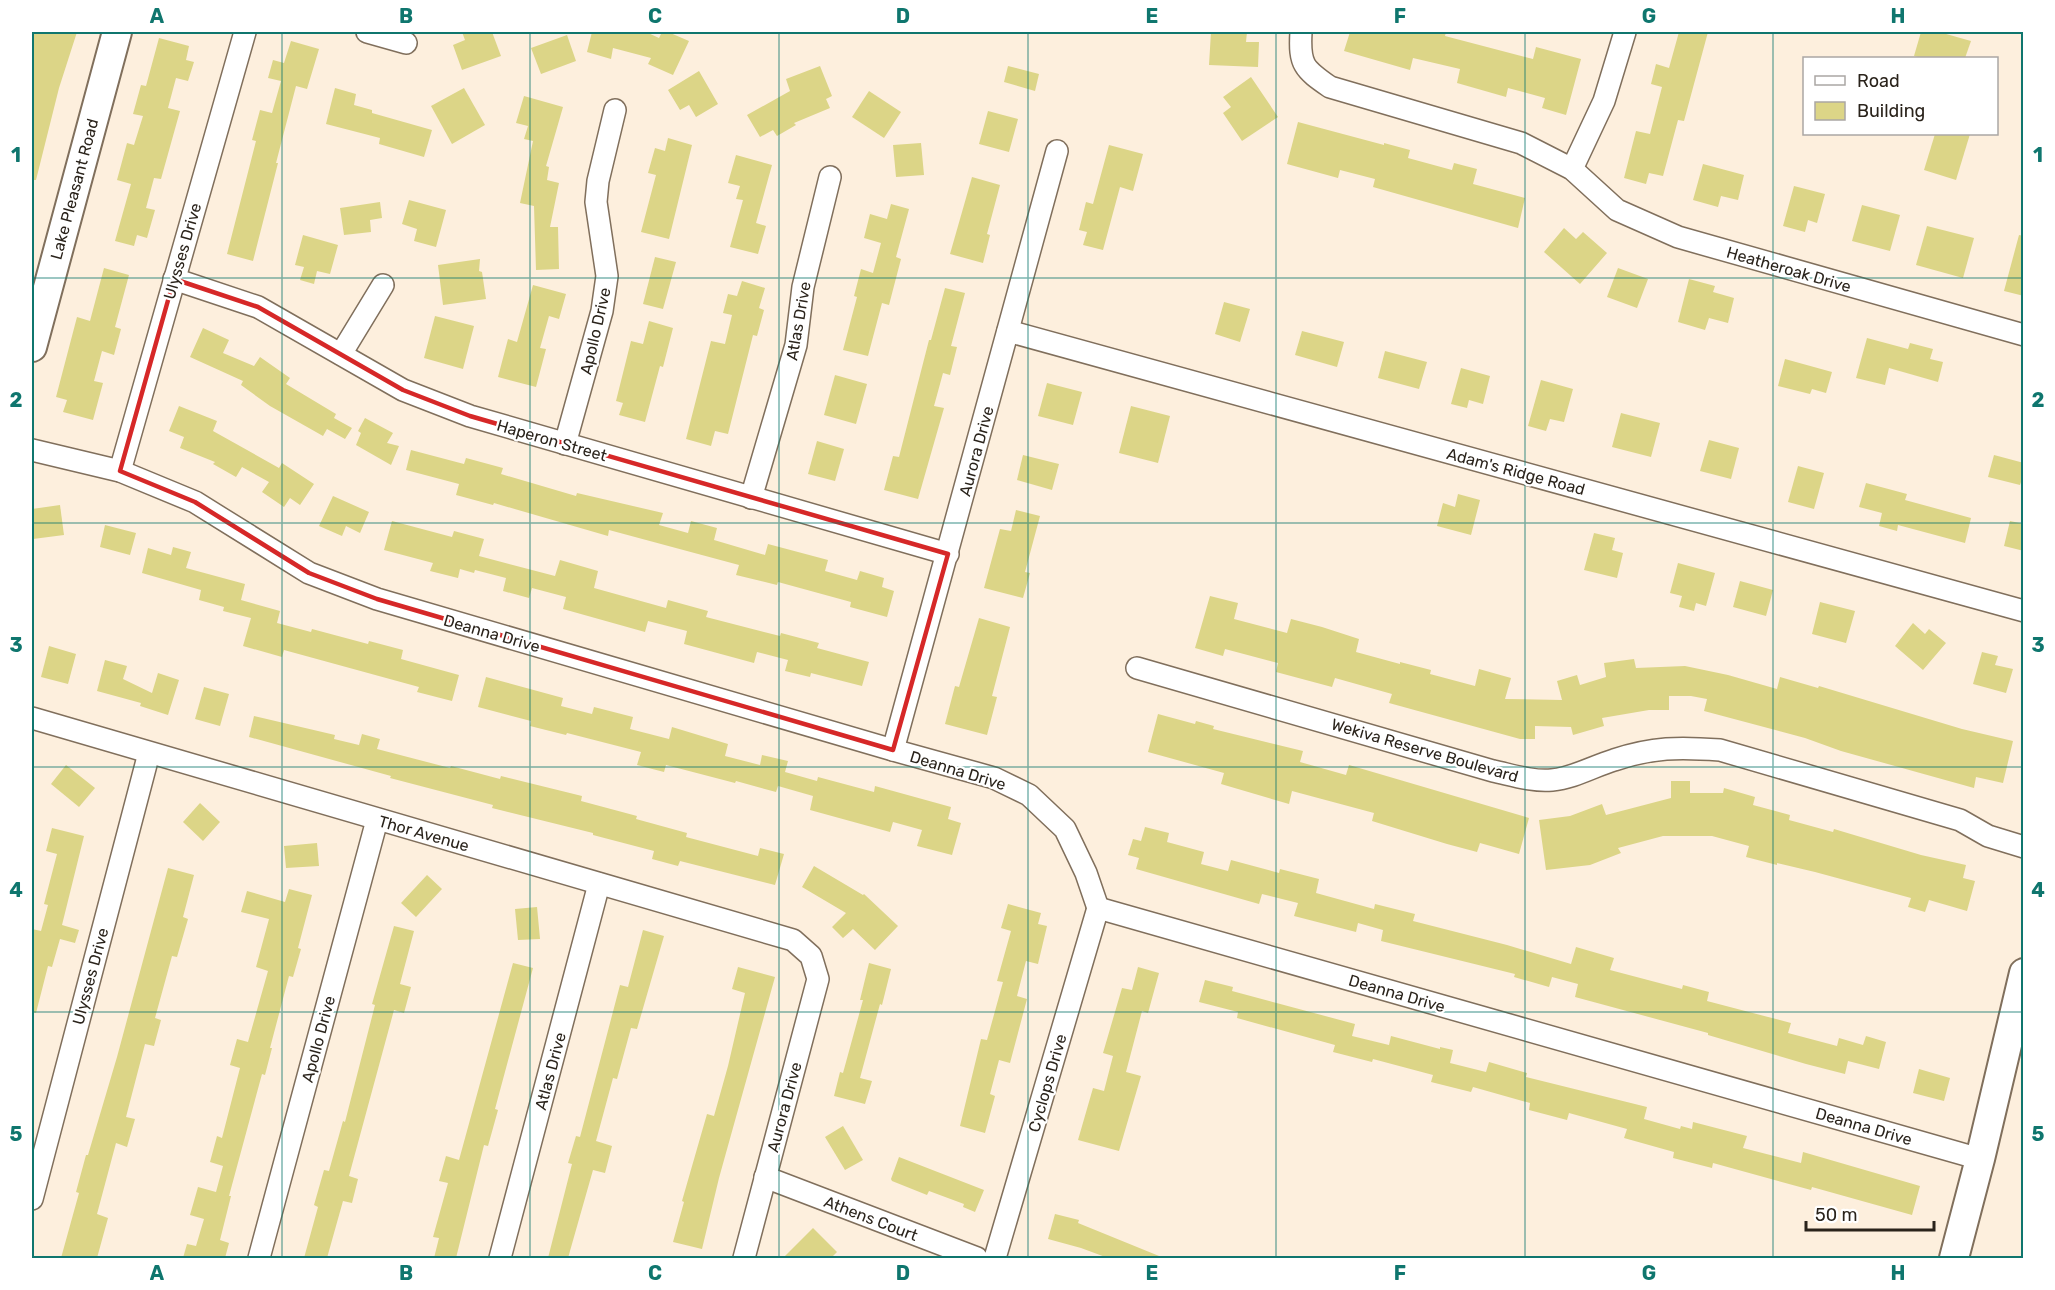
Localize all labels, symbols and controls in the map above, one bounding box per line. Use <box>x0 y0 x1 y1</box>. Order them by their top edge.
text: A <box>150 4 165 28</box>
text: B <box>399 4 413 28</box>
text: C <box>648 4 662 28</box>
text: D <box>896 4 910 28</box>
text: E <box>1146 4 1158 28</box>
text: F <box>1394 4 1406 28</box>
text: G <box>1642 4 1656 28</box>
text: H <box>1891 4 1905 28</box>
legend <box>1803 57 1998 135</box>
text: Road <box>1857 70 1900 92</box>
text: Building <box>1857 100 1925 122</box>
street label: Lake Pleasant Road <box>47 117 102 262</box>
text: 1 <box>11 143 21 167</box>
text: 1 <box>2033 143 2043 167</box>
street label: Ulysses Drive <box>160 201 205 302</box>
street label: Heatheroak Drive <box>1724 243 1853 296</box>
street label: Atlas Drive <box>782 280 815 362</box>
street label: Apollo Drive <box>576 286 615 377</box>
text: 2 <box>10 388 23 412</box>
text: 2 <box>2032 388 2045 412</box>
street label: Aurora Drive <box>955 404 998 498</box>
street label: Haperon Street <box>495 416 609 465</box>
street label: Adam's Ridge Road <box>1445 444 1587 499</box>
street label: Deanna Drive <box>441 611 542 656</box>
text: 3 <box>9 633 23 657</box>
text: 3 <box>2031 633 2045 657</box>
street label: Wekiva Reserve Boulevard <box>1329 715 1521 786</box>
street label: Deanna Drive <box>908 747 1008 794</box>
street label: Thor Avenue <box>376 812 471 855</box>
text: 4 <box>9 878 23 902</box>
text: 4 <box>2031 878 2045 902</box>
street label: Ulysses Drive <box>68 926 113 1027</box>
street label: Deanna Drive <box>1346 971 1447 1016</box>
street label: Apollo Drive <box>298 994 339 1084</box>
street label: Atlas Drive <box>531 1030 570 1112</box>
street label: Cyclops Drive <box>1024 1032 1071 1134</box>
street label: Aurora Drive <box>763 1060 806 1154</box>
street label: Deanna Drive <box>1813 1104 1914 1149</box>
text: 5 <box>10 1122 23 1146</box>
text: 5 <box>2032 1122 2045 1146</box>
street label: Athens Court <box>821 1192 920 1245</box>
scale bar <box>1806 1194 1934 1232</box>
text: 50 m <box>1815 1204 1858 1226</box>
text: A <box>150 1261 165 1285</box>
text: B <box>399 1261 413 1285</box>
text: C <box>648 1261 662 1285</box>
text: D <box>896 1261 910 1285</box>
text: E <box>1146 1261 1158 1285</box>
text: F <box>1394 1261 1406 1285</box>
text: G <box>1642 1261 1656 1285</box>
text: H <box>1891 1261 1905 1285</box>

